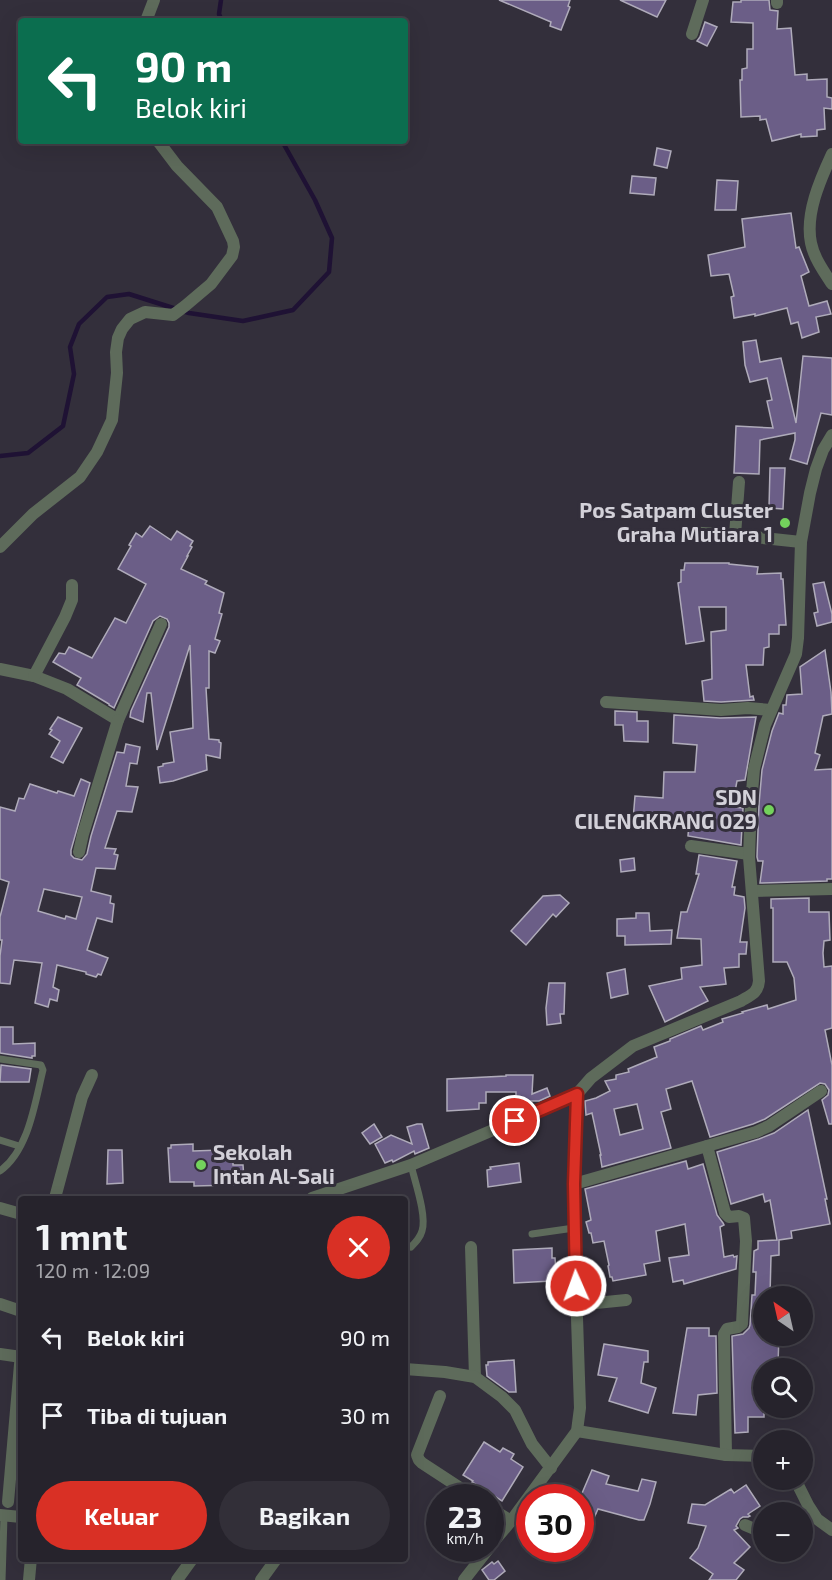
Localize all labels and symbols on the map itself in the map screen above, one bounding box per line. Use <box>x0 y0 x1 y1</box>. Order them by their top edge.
place label: Pos Satpam Cluster Graha Mutiara 1 <box>579 497 773 546</box>
marker: Pos Satpam Cluster Graha Mutiara 1 <box>778 516 792 530</box>
place label: SDN CILENGKRANG 029 <box>575 784 757 833</box>
marker: SDN CILENGKRANG 029 <box>762 803 776 817</box>
pin <box>489 1095 540 1146</box>
place label: Sekolah Intan Al-Sali <box>213 1139 335 1188</box>
marker: Sekolah Intan Al-Sali <box>194 1158 208 1172</box>
position arrow <box>544 1254 608 1318</box>
north arrow <box>753 1286 813 1346</box>
speed limit sign: 30 <box>516 1484 594 1562</box>

